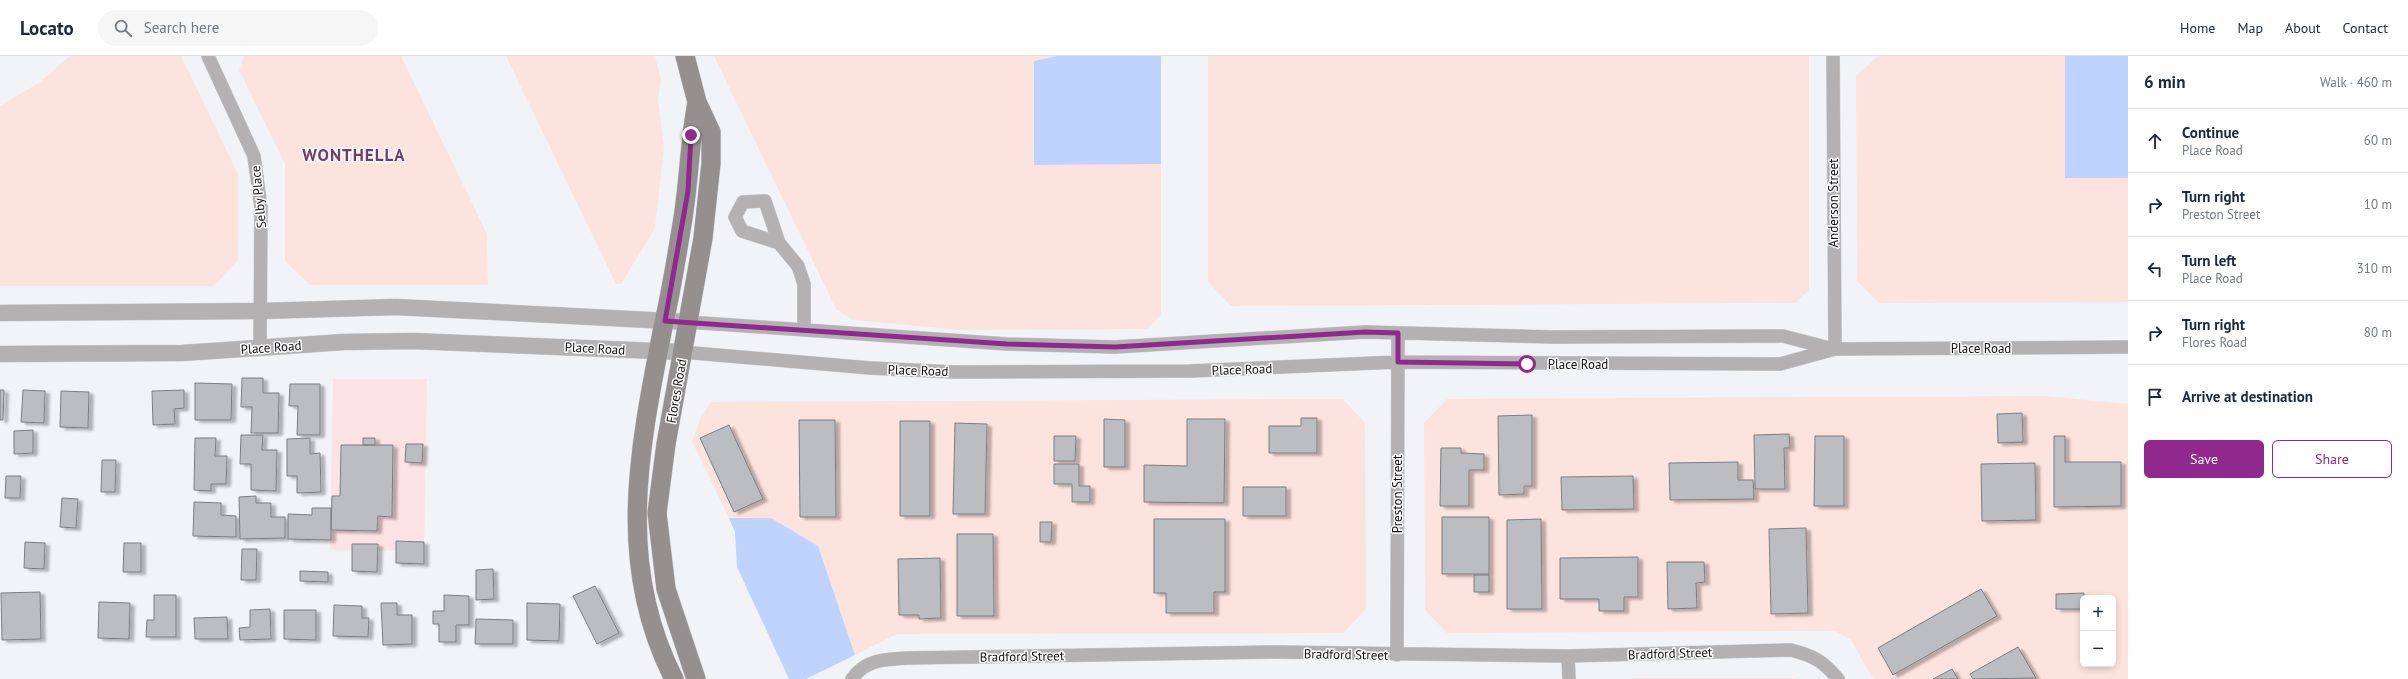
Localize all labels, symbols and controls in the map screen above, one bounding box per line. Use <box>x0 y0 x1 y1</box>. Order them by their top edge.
search box <box>98 10 378 46</box>
text: Locato <box>20 16 74 40</box>
icon: search <box>112 17 134 39</box>
text: Search here <box>144 18 219 37</box>
text: Home <box>2180 19 2215 37</box>
text: Map <box>2237 19 2263 37</box>
text: About <box>2285 19 2321 37</box>
text: Contact <box>2343 19 2388 37</box>
text: 6 min <box>2144 71 2185 93</box>
text: Walk · 460 m <box>2320 74 2392 91</box>
text: Continue <box>2182 123 2239 142</box>
route end <box>682 126 700 144</box>
icon: ahead <box>2144 130 2166 152</box>
text: 60 m <box>2364 132 2392 149</box>
text: Place Road <box>2182 142 2243 159</box>
district label: WONTHELLA <box>302 144 406 166</box>
street label: Anderson Street <box>1825 158 1842 247</box>
street label: Selby Place <box>247 165 270 229</box>
text: Turn right <box>2182 187 2245 206</box>
icon: right <box>2144 194 2166 216</box>
text: 10 m <box>2364 196 2392 213</box>
text: Preston Street <box>2182 206 2260 223</box>
text: Turn left <box>2182 251 2236 270</box>
icon: left <box>2144 258 2166 280</box>
text: 310 m <box>2357 260 2392 277</box>
text: Place Road <box>2182 270 2243 287</box>
text: Turn right <box>2182 315 2245 334</box>
icon: right <box>2144 322 2166 344</box>
text: 80 m <box>2364 324 2392 341</box>
text: Flores Road <box>2182 334 2247 351</box>
street label: Place Road <box>240 337 302 358</box>
street label: Place Road <box>564 338 626 359</box>
street label: Place Road <box>1951 340 2011 357</box>
route start <box>1518 355 1536 373</box>
street label: Place Road <box>1548 356 1608 373</box>
street label: Flores Road <box>662 358 691 425</box>
street label: Place Road <box>1211 360 1273 379</box>
street label: Place Road <box>887 361 949 380</box>
icon: arrive <box>2144 386 2166 408</box>
text: Arrive at destination <box>2182 387 2313 406</box>
button: Save <box>2144 440 2264 478</box>
button: Share <box>2272 440 2392 478</box>
street label: Preston Street <box>1389 454 1406 533</box>
map controls <box>2080 595 2116 667</box>
button: + <box>2080 595 2116 631</box>
button: − <box>2080 631 2116 667</box>
street label: Bradford Street <box>1627 644 1713 663</box>
street label: Bradford Street <box>1304 645 1389 664</box>
street label: Bradford Street <box>980 647 1065 666</box>

